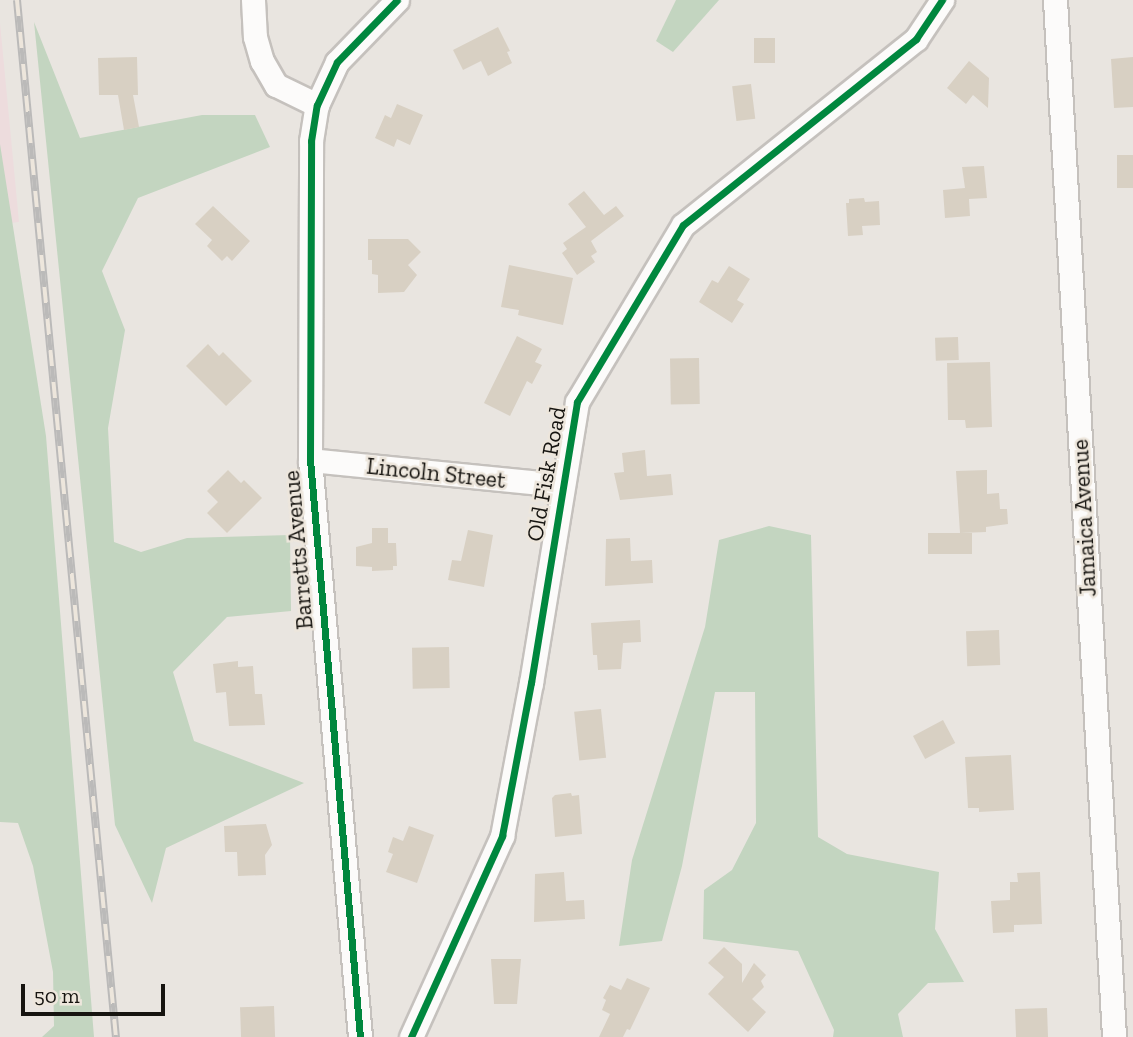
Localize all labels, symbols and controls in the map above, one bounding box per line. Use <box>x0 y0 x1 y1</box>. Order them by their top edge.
street label: Old Fisk Road <box>521 404 571 544</box>
street label: Jamaica Avenue <box>1066 438 1102 598</box>
street label: Lincoln Street <box>365 452 507 494</box>
street label: Barretts Avenue <box>277 469 319 631</box>
scale bar <box>24 970 168 1014</box>
text: 50 m <box>34 983 80 1008</box>

